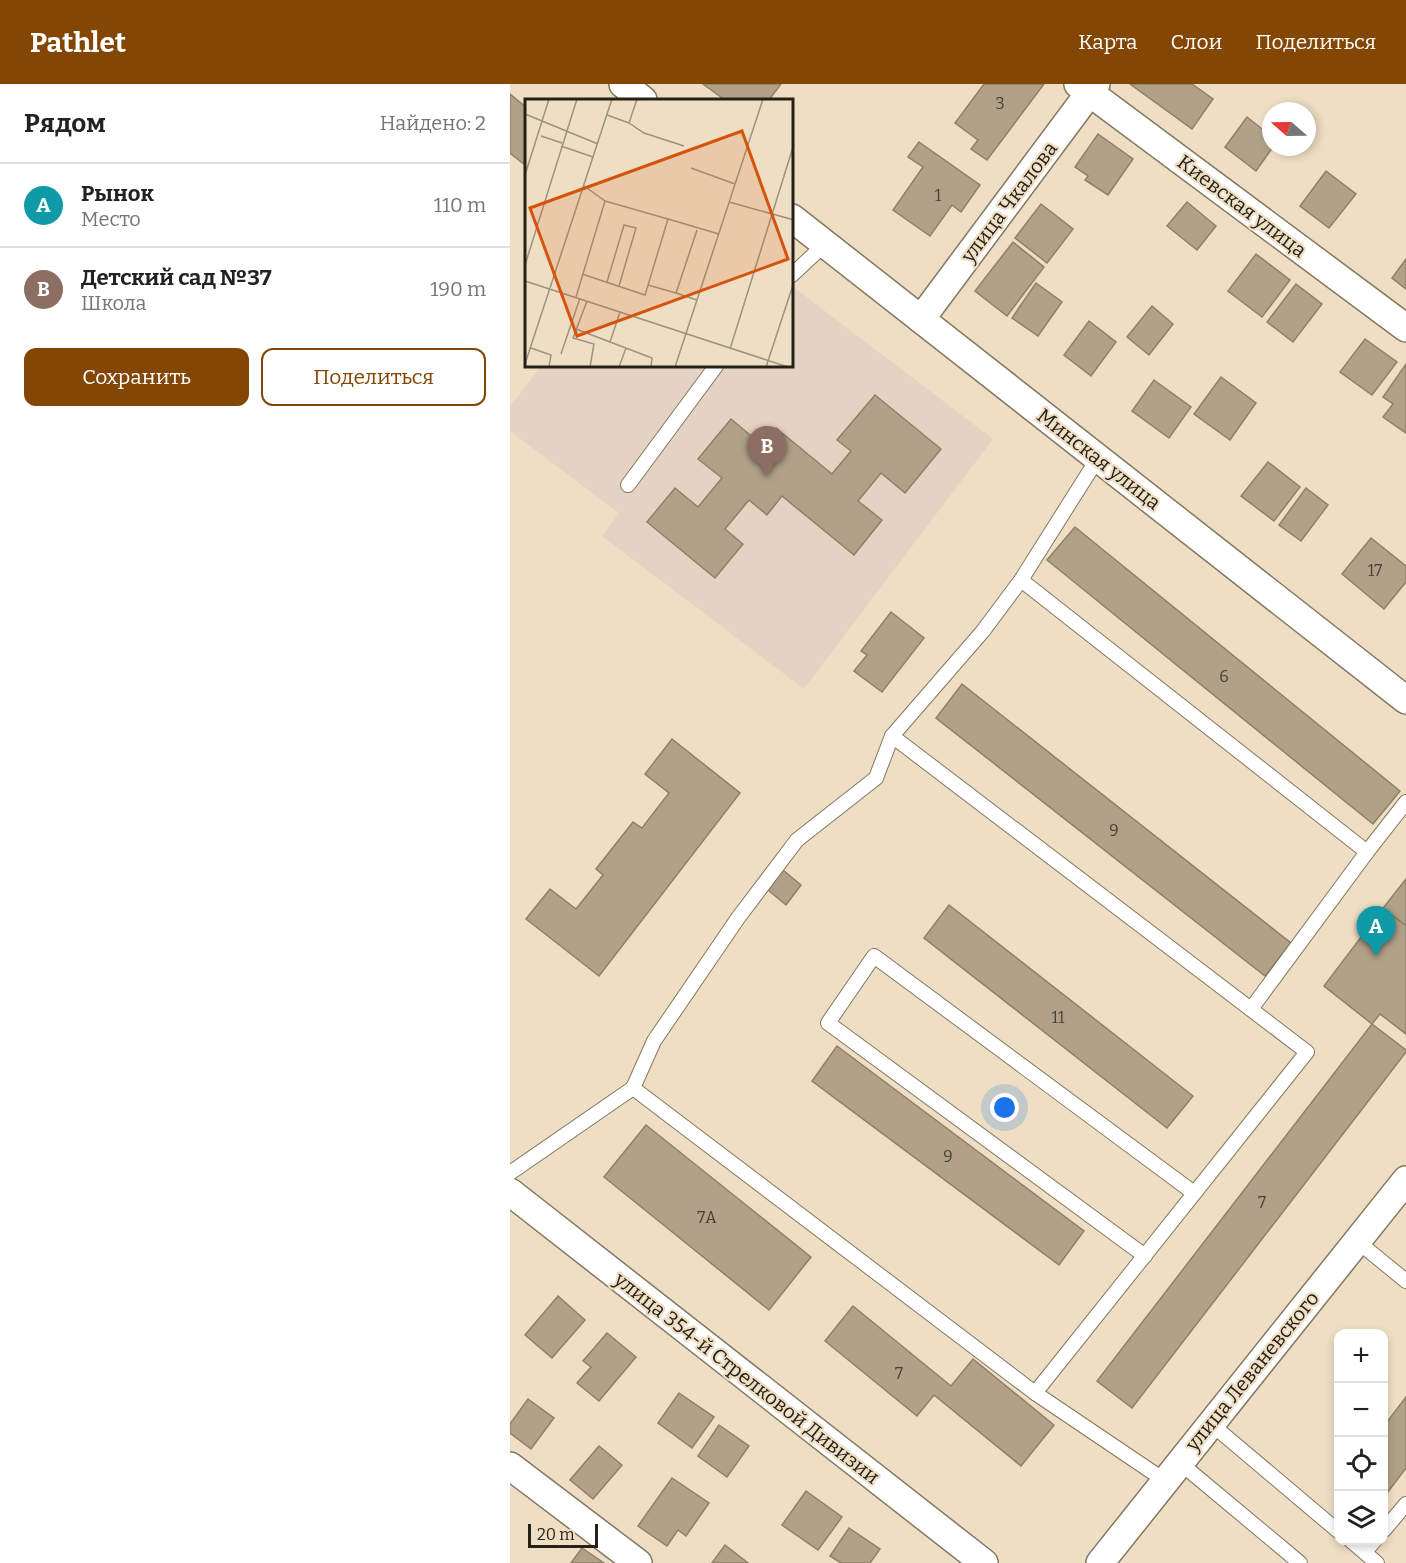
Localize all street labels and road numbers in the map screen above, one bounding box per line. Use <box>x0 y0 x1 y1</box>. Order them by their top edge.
street label: улица Чкалова <box>955 137 1062 268</box>
street label: Киевская улица <box>1173 150 1311 262</box>
street label: Минская улица <box>1032 403 1166 515</box>
street label: улица 354-й Стрелковой Дивизии <box>609 1266 884 1489</box>
street label: улица Леваневского <box>1180 1286 1324 1456</box>

